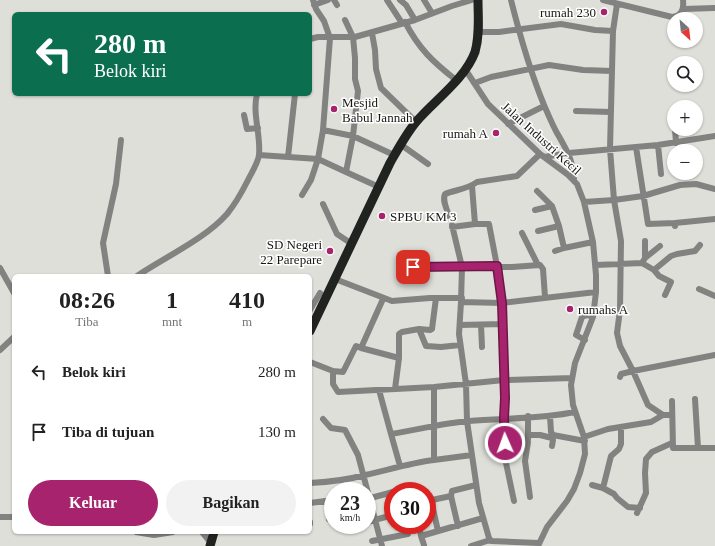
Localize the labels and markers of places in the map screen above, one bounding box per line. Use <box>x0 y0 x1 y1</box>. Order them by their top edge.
place label: rumah 230 <box>540 5 596 20</box>
marker: rumah 230 <box>599 7 609 17</box>
place label: Mesjid Babul Jannah <box>342 95 413 125</box>
marker: Mesjid Babul Jannah <box>329 104 339 114</box>
place label: rumah A <box>443 126 489 141</box>
marker: rumah A <box>491 128 501 138</box>
place label: SPBU KM 3 <box>390 209 456 224</box>
marker: SPBU KM 3 <box>377 211 387 221</box>
place label: SD Negeri 22 Parepare <box>260 237 322 267</box>
marker: SD Negeri 22 Parepare <box>325 246 335 256</box>
pin <box>396 250 430 284</box>
place label: rumahs A <box>578 302 629 317</box>
marker: rumahs A <box>565 304 575 314</box>

